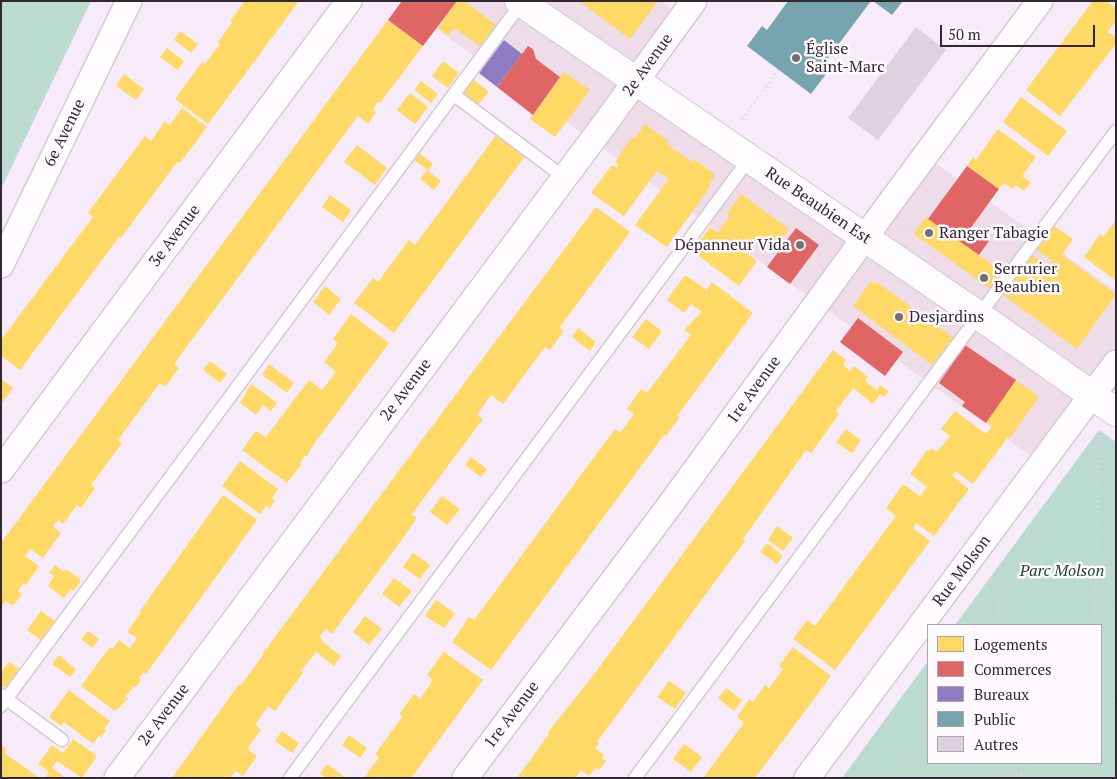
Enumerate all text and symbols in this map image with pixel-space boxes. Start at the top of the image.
scale bar [942,15,1097,47]
text: 50 m [948,24,981,44]
street label: 2e Avenue [619,30,677,100]
place label: Église Saint-Marc [806,39,885,77]
marker: Église Saint-Marc [790,52,802,64]
street label: 6e Avenue [40,96,90,170]
street label: Rue Beaubien Est [761,163,875,249]
street label: 3e Avenue [145,201,205,271]
place label: Ranger Tabagie [939,223,1049,243]
marker: Ranger Tabagie [923,227,935,239]
place label: Dépanneur Vida [674,235,790,255]
marker: Dépanneur Vida [794,239,806,251]
place label: Serrurier Beaubien [994,259,1060,297]
marker: Serrurier Beaubien [978,272,990,284]
place label: Desjardins [909,307,984,327]
marker: Desjardins [893,311,905,323]
street label: 1re Avenue [723,352,785,428]
street label: 2e Avenue [376,355,436,425]
street label: Rue Molson [929,532,995,610]
park label: Parc Molson [1020,561,1104,581]
legend [927,624,1102,764]
text: Logements [974,634,1047,654]
text: Commerces [974,659,1052,679]
street label: 1re Avenue [481,678,543,752]
street label: 2e Avenue [134,680,194,750]
text: Bureaux [974,684,1029,704]
text: Public [974,709,1016,729]
text: Autres [974,734,1018,754]

